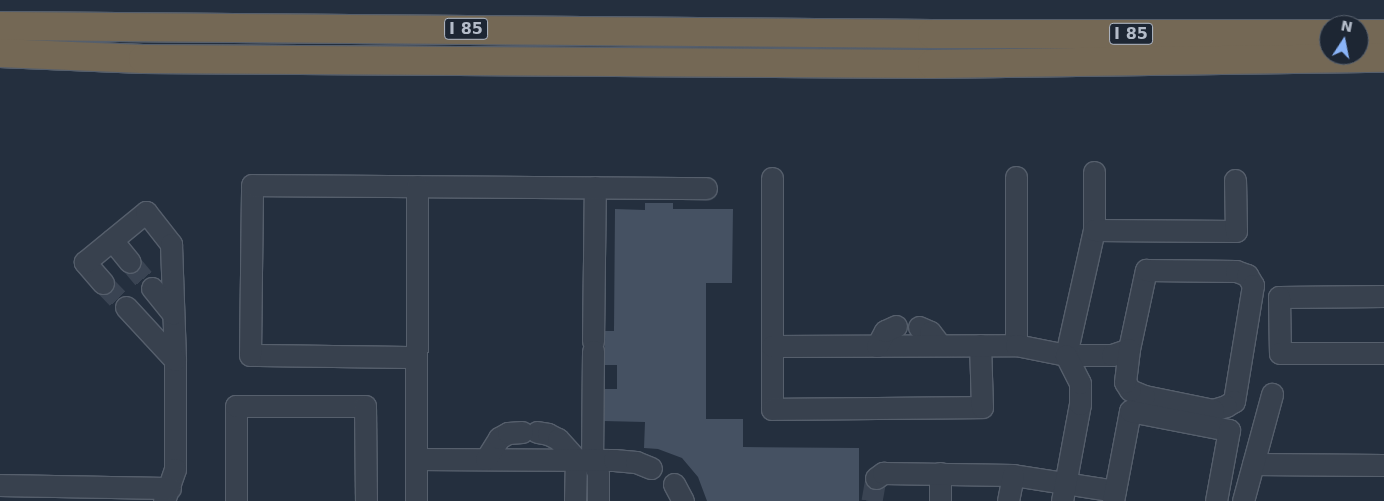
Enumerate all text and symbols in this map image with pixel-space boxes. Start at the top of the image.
road number: I 85 [444,15,488,42]
north arrow [1319,15,1369,65]
text: N [1339,17,1354,35]
road number: I 85 [1108,20,1154,48]

